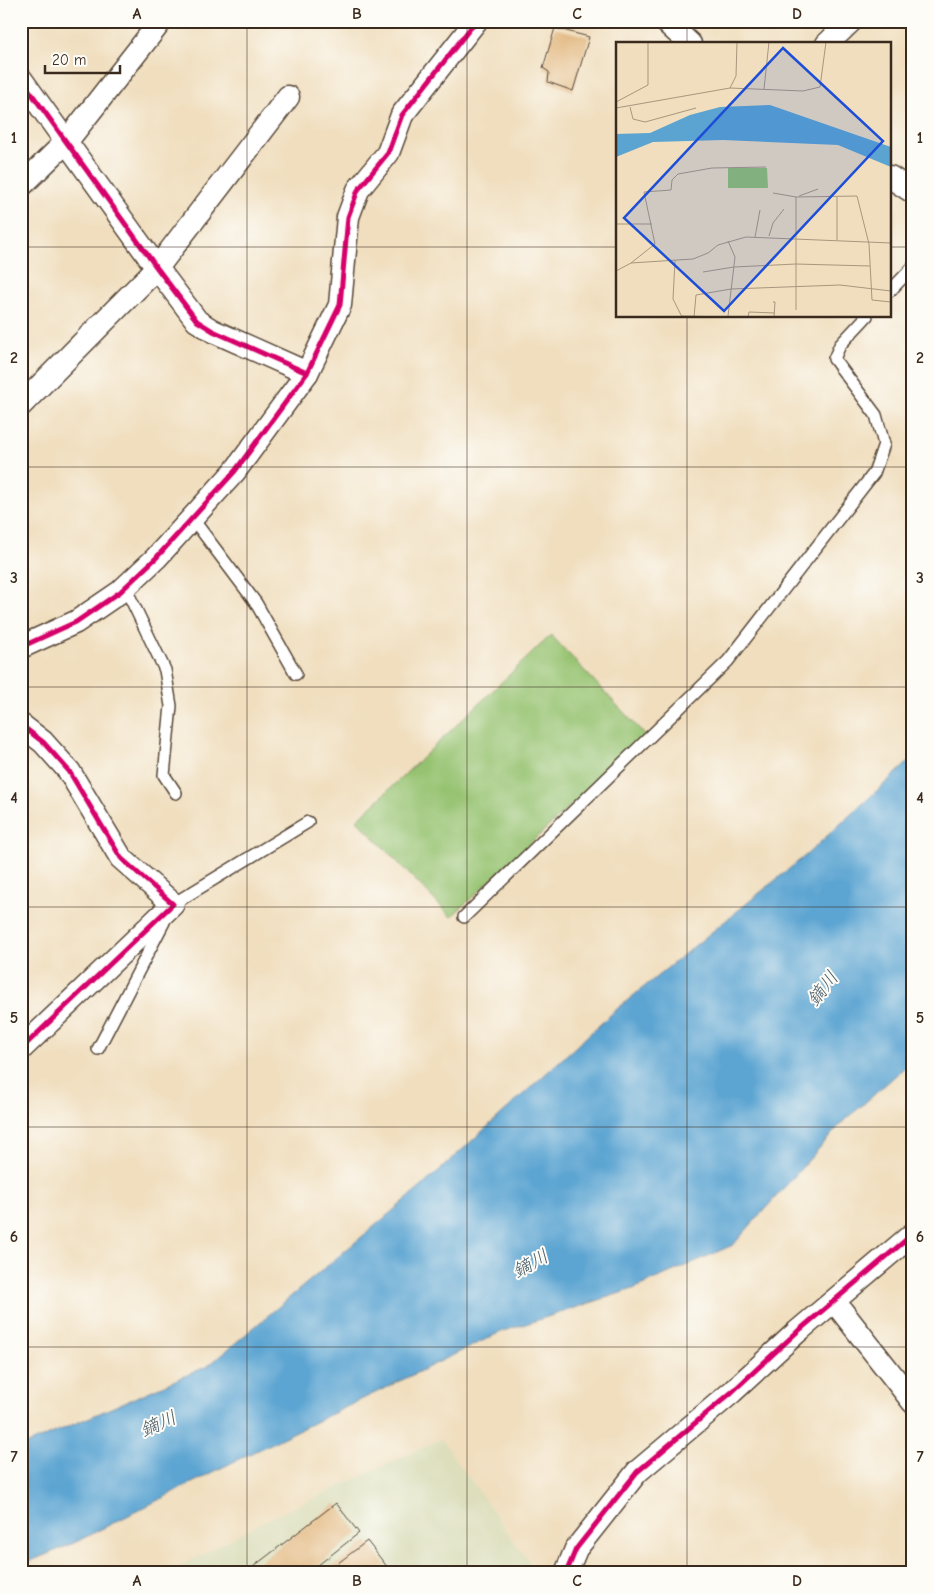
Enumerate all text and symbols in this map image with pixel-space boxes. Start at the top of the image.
text: A [133,5,142,23]
text: B [352,5,362,23]
text: C [572,5,582,23]
text: D [792,5,802,23]
scale bar [45,42,120,74]
inset map [616,42,892,318]
text: 20 m [52,51,86,69]
text: 1 [11,129,17,147]
text: 1 [917,129,923,147]
text: 2 [10,349,18,367]
text: 2 [916,349,924,367]
text: 3 [10,569,18,587]
text: 3 [916,569,924,587]
text: 4 [10,789,18,807]
text: 4 [916,789,924,807]
water label: 鏑川 [802,967,843,1010]
text: 5 [10,1009,18,1027]
text: 5 [916,1009,924,1027]
text: 6 [10,1228,18,1246]
text: 6 [916,1228,924,1246]
water label: 鏑川 [509,1245,552,1283]
water label: 鏑川 [137,1406,180,1442]
text: 7 [10,1448,18,1466]
text: 7 [916,1448,924,1466]
text: A [133,1572,142,1590]
text: B [352,1572,362,1590]
text: C [572,1572,582,1590]
text: D [792,1572,802,1590]

